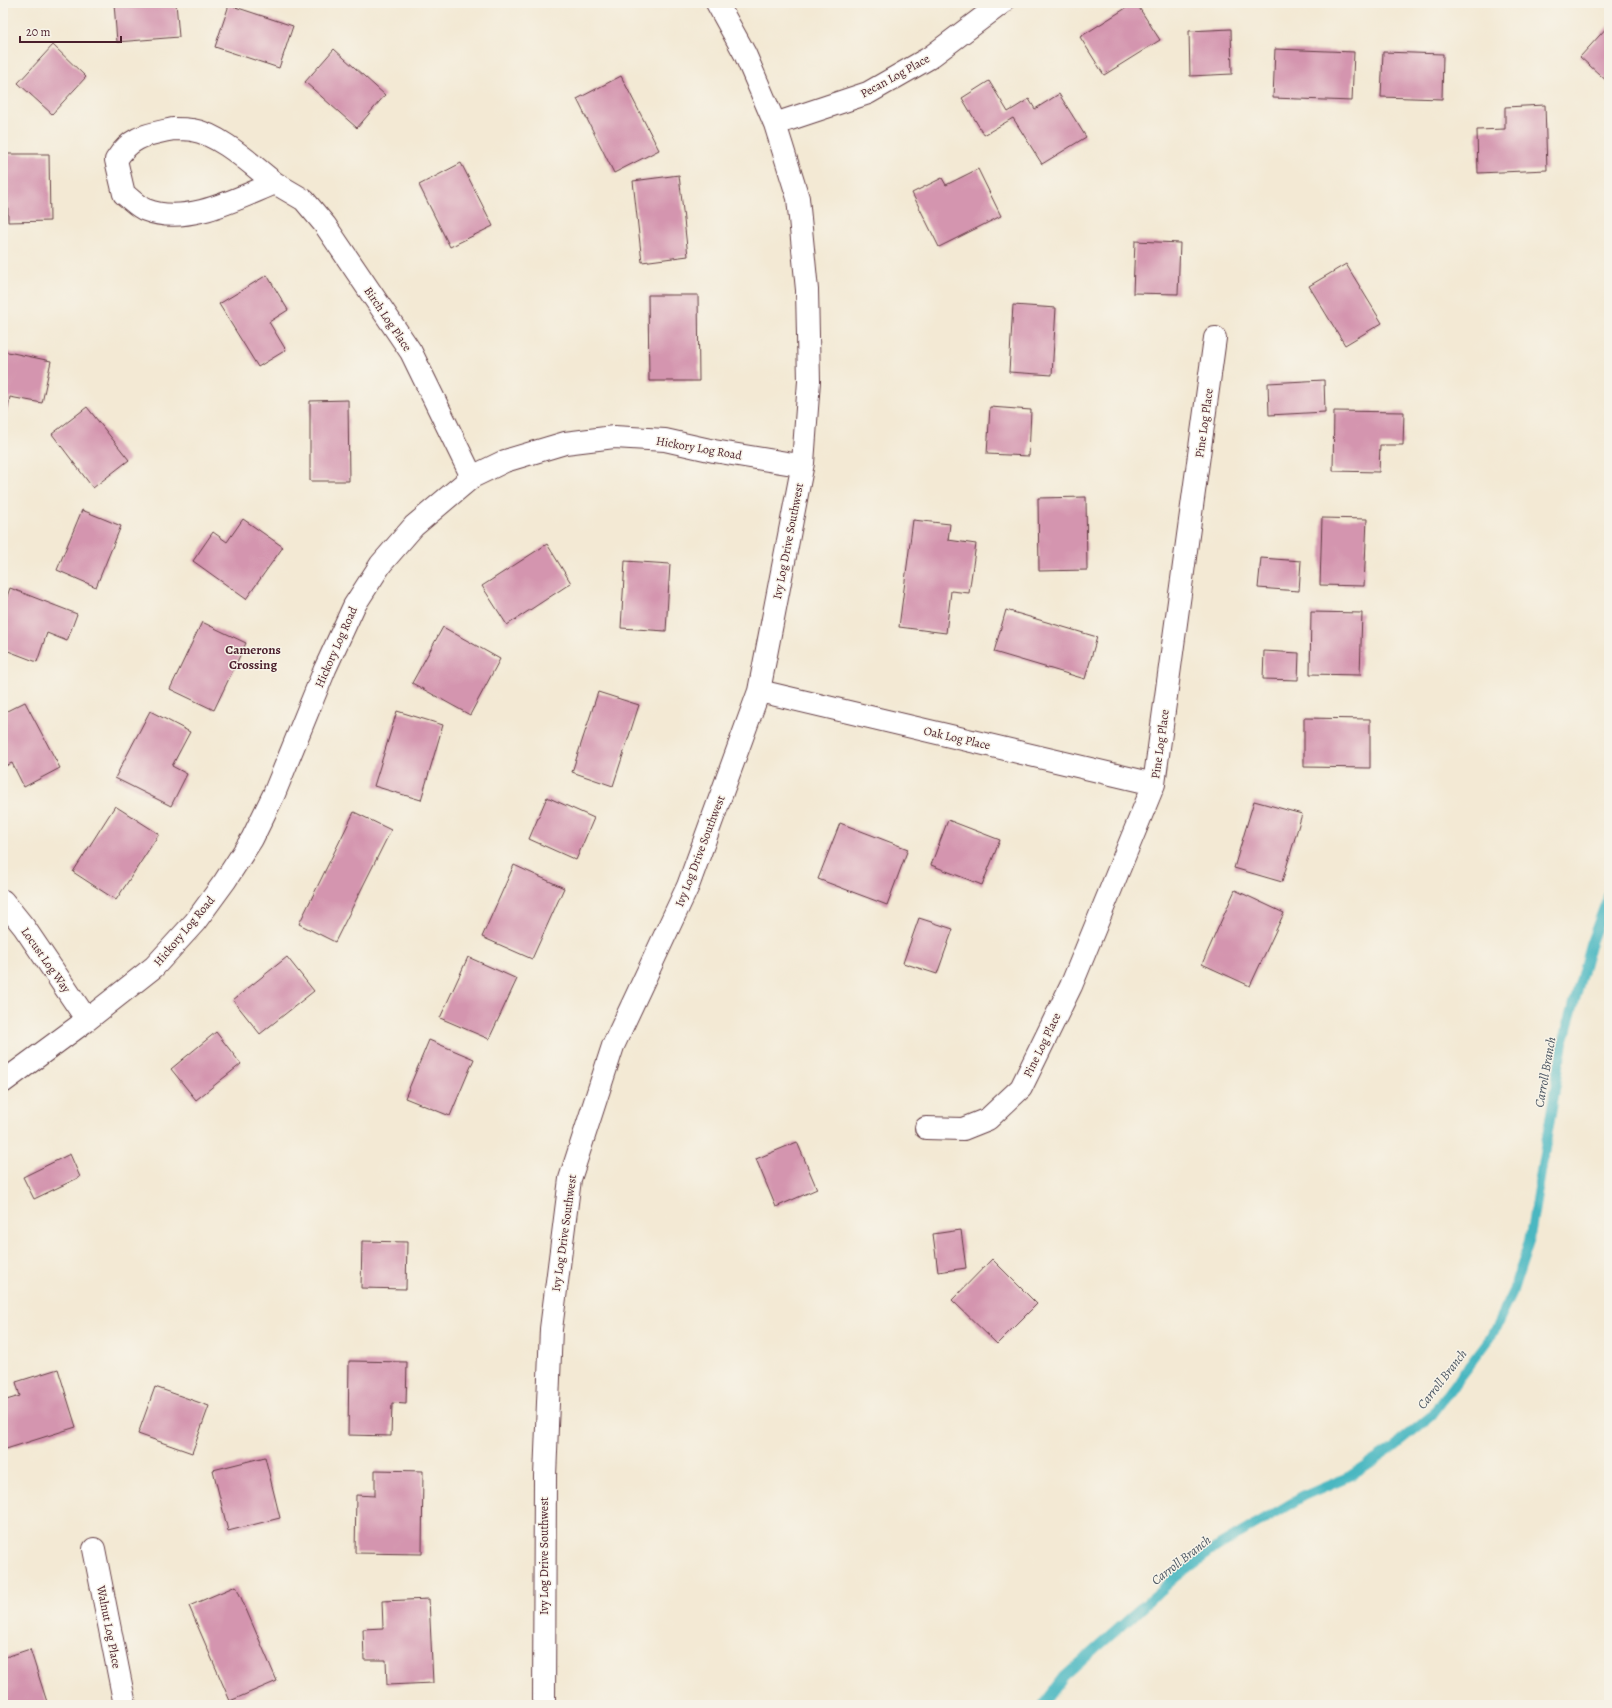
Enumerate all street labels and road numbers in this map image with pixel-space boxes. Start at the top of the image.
street label: Pecan Log Place [858,50,932,102]
street label: Birch Log Place [360,284,416,354]
street label: Pine Log Place [1191,387,1217,459]
street label: Hickory Log Road [655,433,744,464]
street label: Ivy Log Drive Southwest [769,482,807,600]
street label: Hickory Log Road [311,603,361,690]
street label: Pine Log Place [1147,708,1173,780]
street label: Oak Log Place [922,723,992,753]
street label: Ivy Log Drive Southwest [671,793,729,909]
street label: Hickory Log Road [150,892,218,969]
street label: Locust Log Way [18,924,75,996]
street label: Pine Log Place [1019,1010,1065,1080]
street label: Ivy Log Drive Southwest [548,1173,580,1293]
street label: Ivy Log Drive Southwest [536,1497,552,1615]
street label: Walnut Log Place [93,1583,125,1670]

